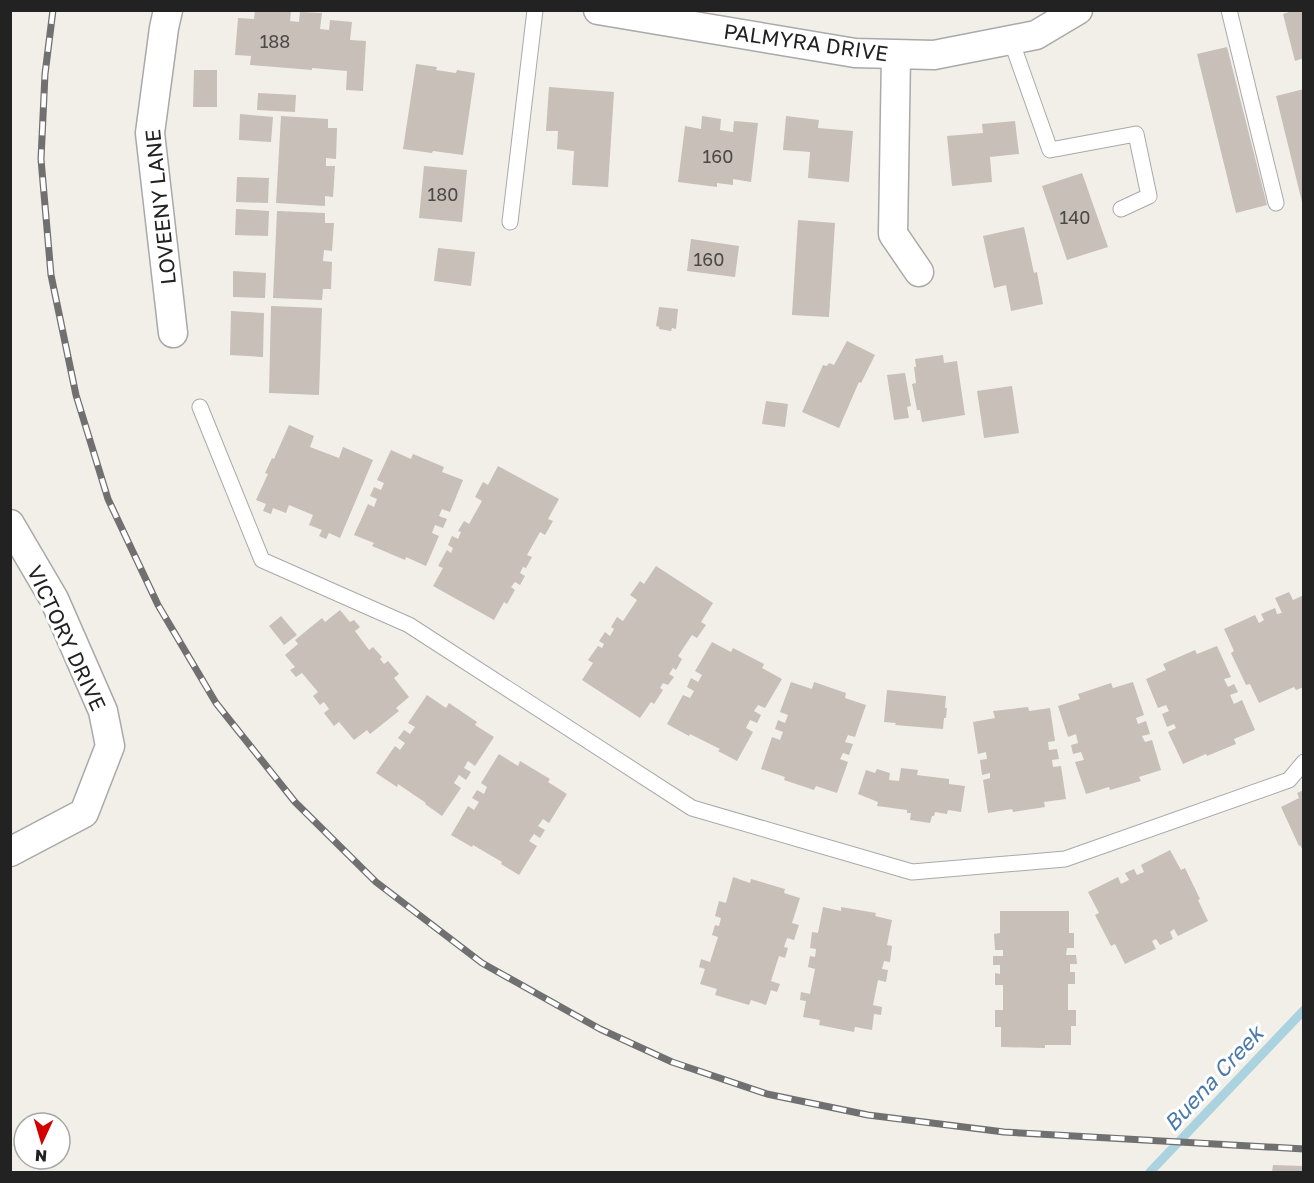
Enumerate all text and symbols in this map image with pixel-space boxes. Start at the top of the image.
street label: PALMYRA DRIVE [722,18,890,66]
house number: 188 [260,30,290,52]
street label: LOVEENY LANE [139,128,181,286]
house number: 160 [703,145,733,167]
house number: 180 [428,183,458,205]
house number: 140 [1060,206,1090,228]
house number: 160 [694,248,724,270]
street label: VICTORY DRIVE [22,561,112,715]
water label: Buena Creek [1158,1018,1270,1136]
north arrow [12,1111,72,1171]
text: N [34,1146,48,1166]

